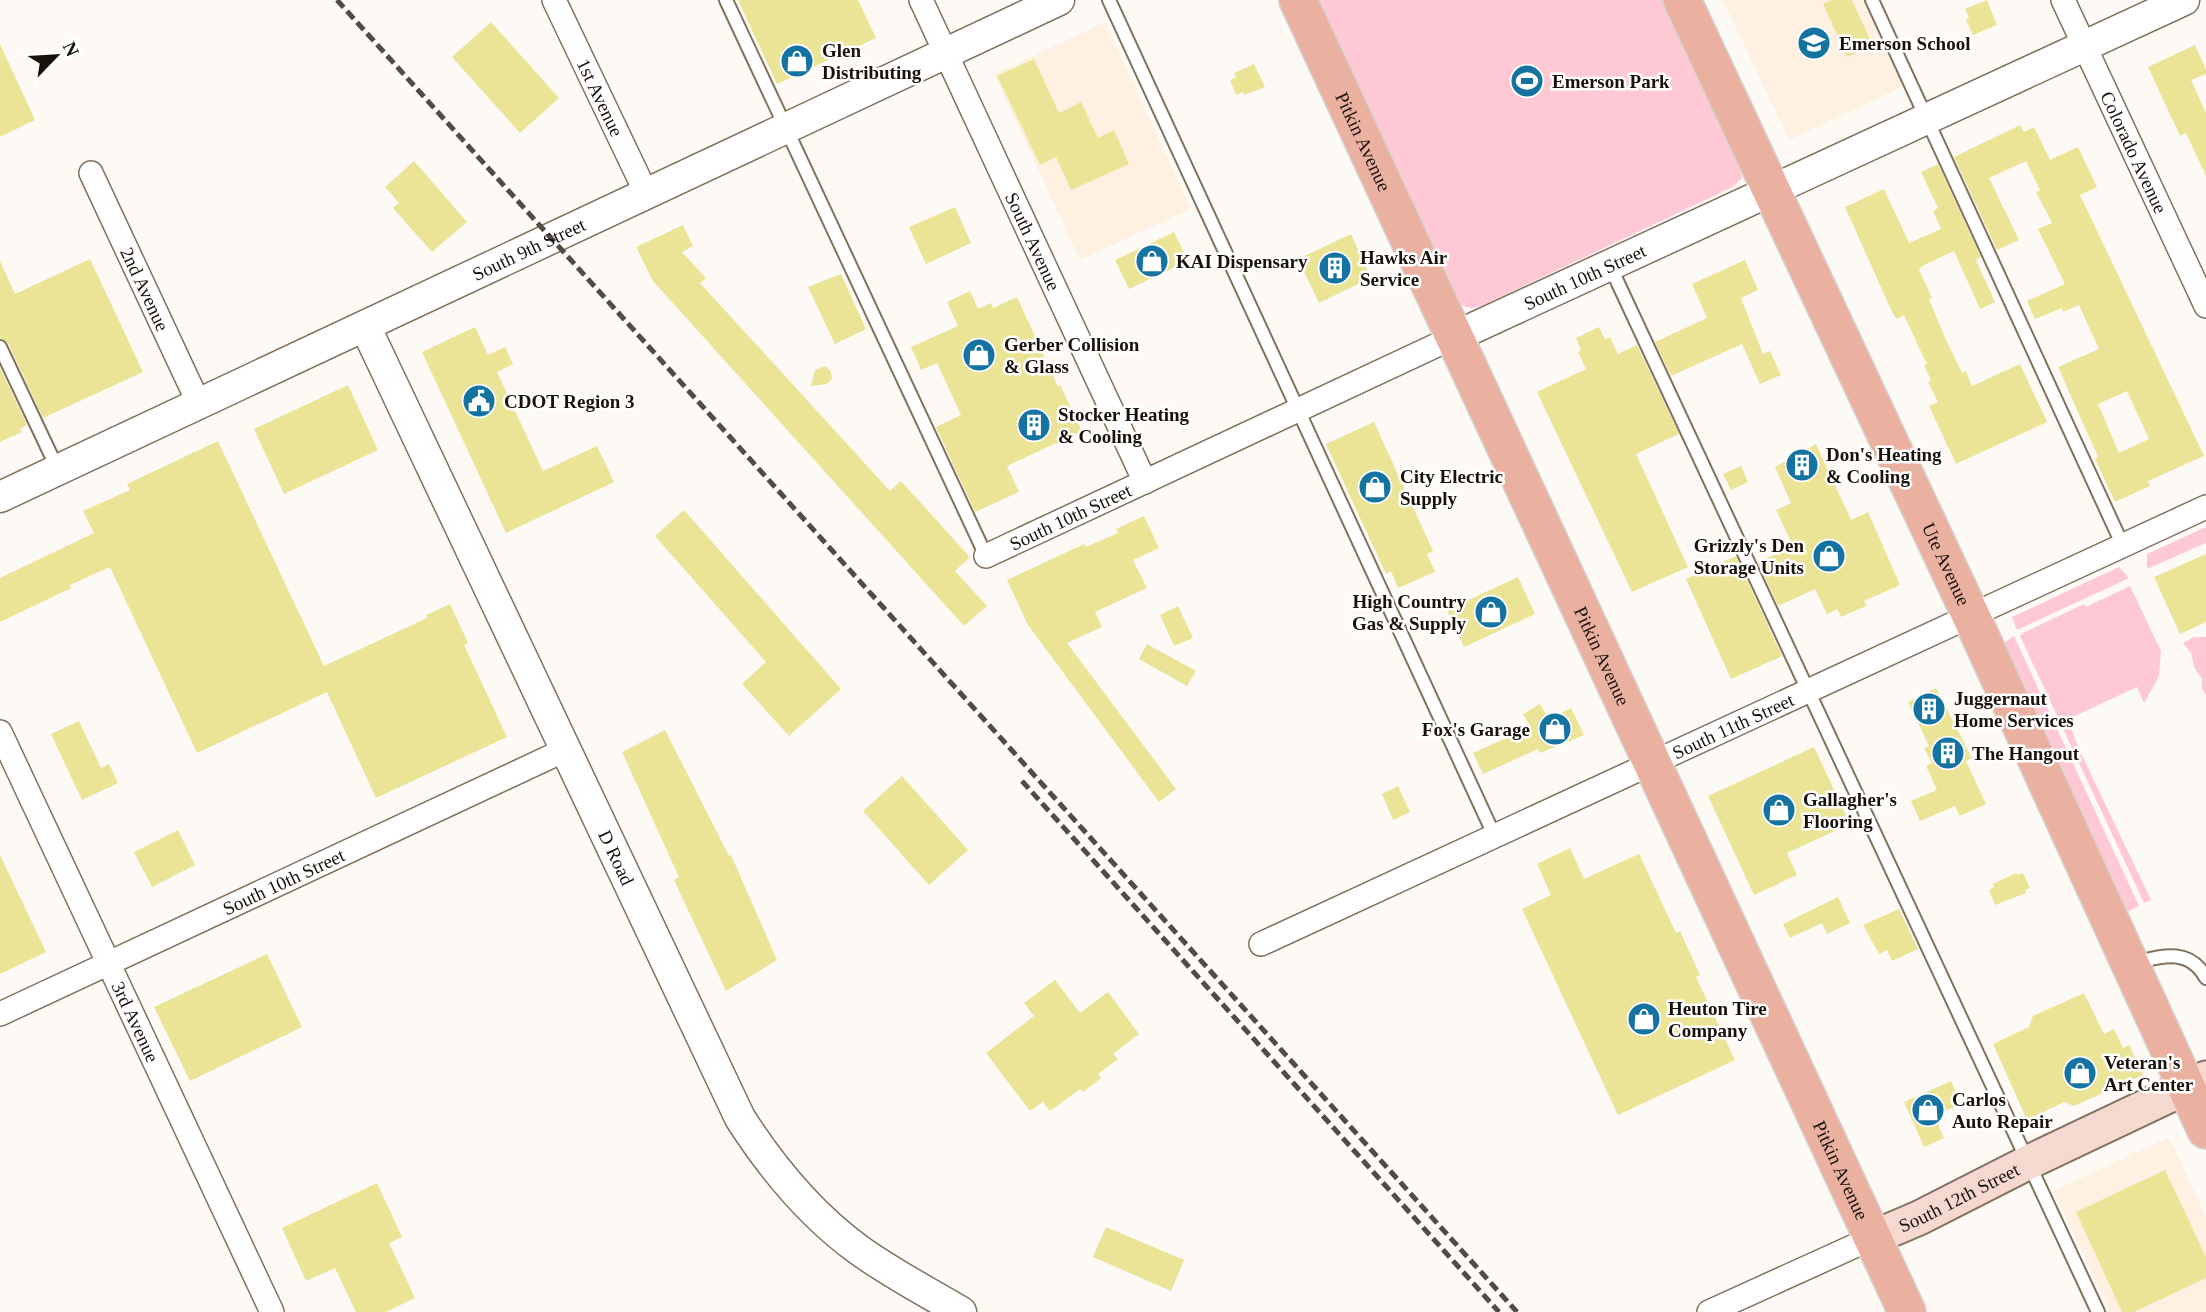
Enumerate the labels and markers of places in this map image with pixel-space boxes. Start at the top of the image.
school or university icon: Emerson School [1795,24,1833,62]
place label: Emerson School [1839,33,1970,54]
place label: Glen Distributing [822,40,922,83]
shop icon: Glen Distributing [778,42,816,80]
sports icon: Emerson Park [1508,62,1546,100]
place label: Emerson Park [1552,71,1670,92]
shop icon: KAI Dispensary [1133,242,1171,280]
place label: Hawks Air Service [1360,247,1448,290]
building icon: Hawks Air Service [1316,249,1354,287]
place label: KAI Dispensary [1176,251,1308,272]
place label: Gerber Collision & Glass [1004,334,1140,377]
shop icon: Gerber Collision & Glass [960,336,998,374]
public building icon: CDOT Region 3 [460,382,498,420]
place label: CDOT Region 3 [504,391,635,412]
place label: Stocker Heating & Cooling [1058,404,1190,447]
building icon: Stocker Heating & Cooling [1015,406,1053,444]
place label: Don's Heating & Cooling [1826,444,1942,487]
building icon: Don's Heating & Cooling [1783,446,1821,484]
place label: City Electric Supply [1400,466,1503,509]
shop icon: City Electric Supply [1356,468,1394,506]
place label: Grizzly's Den Storage Units [1694,535,1804,578]
shop icon: Grizzly's Den Storage Units [1810,537,1848,575]
place label: High Country Gas & Supply [1352,591,1466,634]
shop icon: High Country Gas & Supply [1472,593,1510,631]
place label: Juggernaut Home Services [1954,688,2074,731]
building icon: Juggernaut Home Services [1910,690,1948,728]
shop icon: Fox's Garage [1536,710,1574,748]
place label: Fox's Garage [1422,719,1530,740]
building icon: The Hangout [1929,734,1967,772]
place label: The Hangout [1972,743,2080,764]
place label: Gallagher's Flooring [1803,789,1897,832]
shop icon: Gallagher's Flooring [1760,791,1798,829]
place label: Heuton Tire Company [1668,998,1767,1041]
shop icon: Heuton Tire Company [1625,1000,1663,1038]
place label: Veteran's Art Center [2104,1052,2194,1095]
shop icon: Veteran's Art Center [2061,1054,2099,1092]
place label: Carlos Auto Repair [1952,1089,2053,1132]
shop icon: Carlos Auto Repair [1909,1091,1947,1129]

